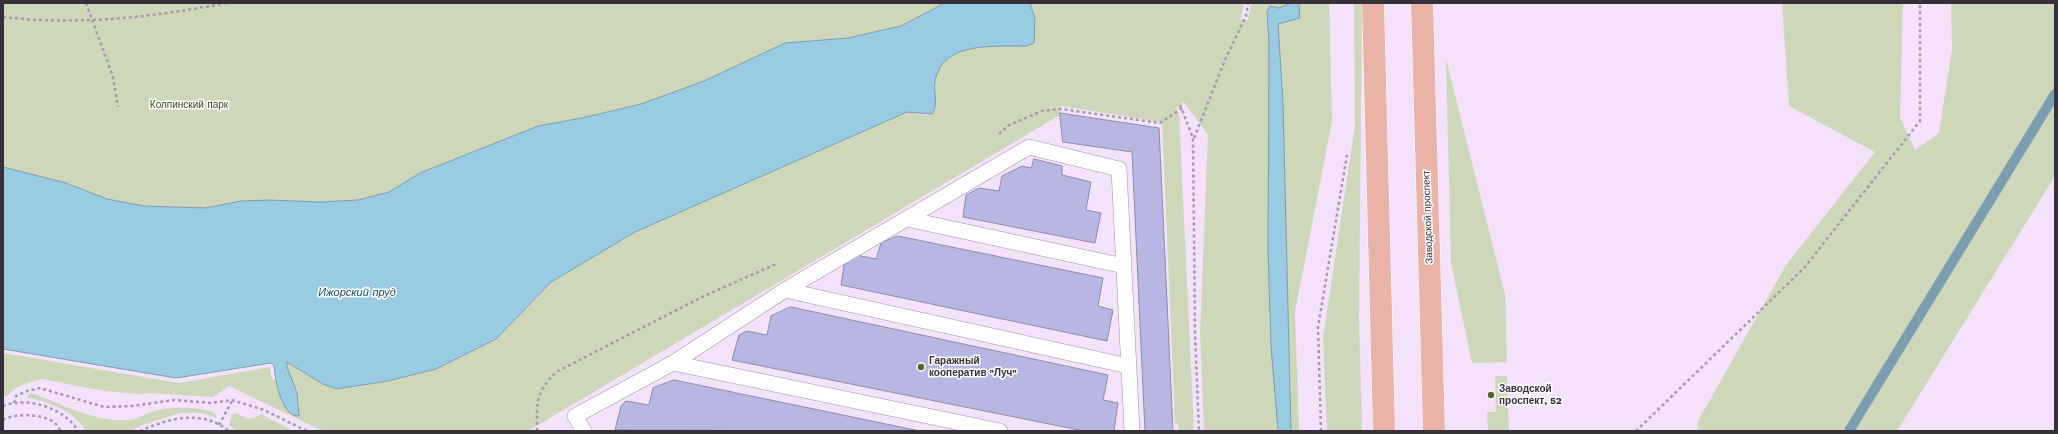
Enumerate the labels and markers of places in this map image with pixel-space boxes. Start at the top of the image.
place label: Гаражный кооператив "Луч" [929,355,1017,378]
marker: Гаражный кооператив "Луч" [916,362,926,372]
place label: Заводской проспект, 52 [1499,383,1562,406]
marker: Заводской проспект, 52 [1486,390,1496,400]

